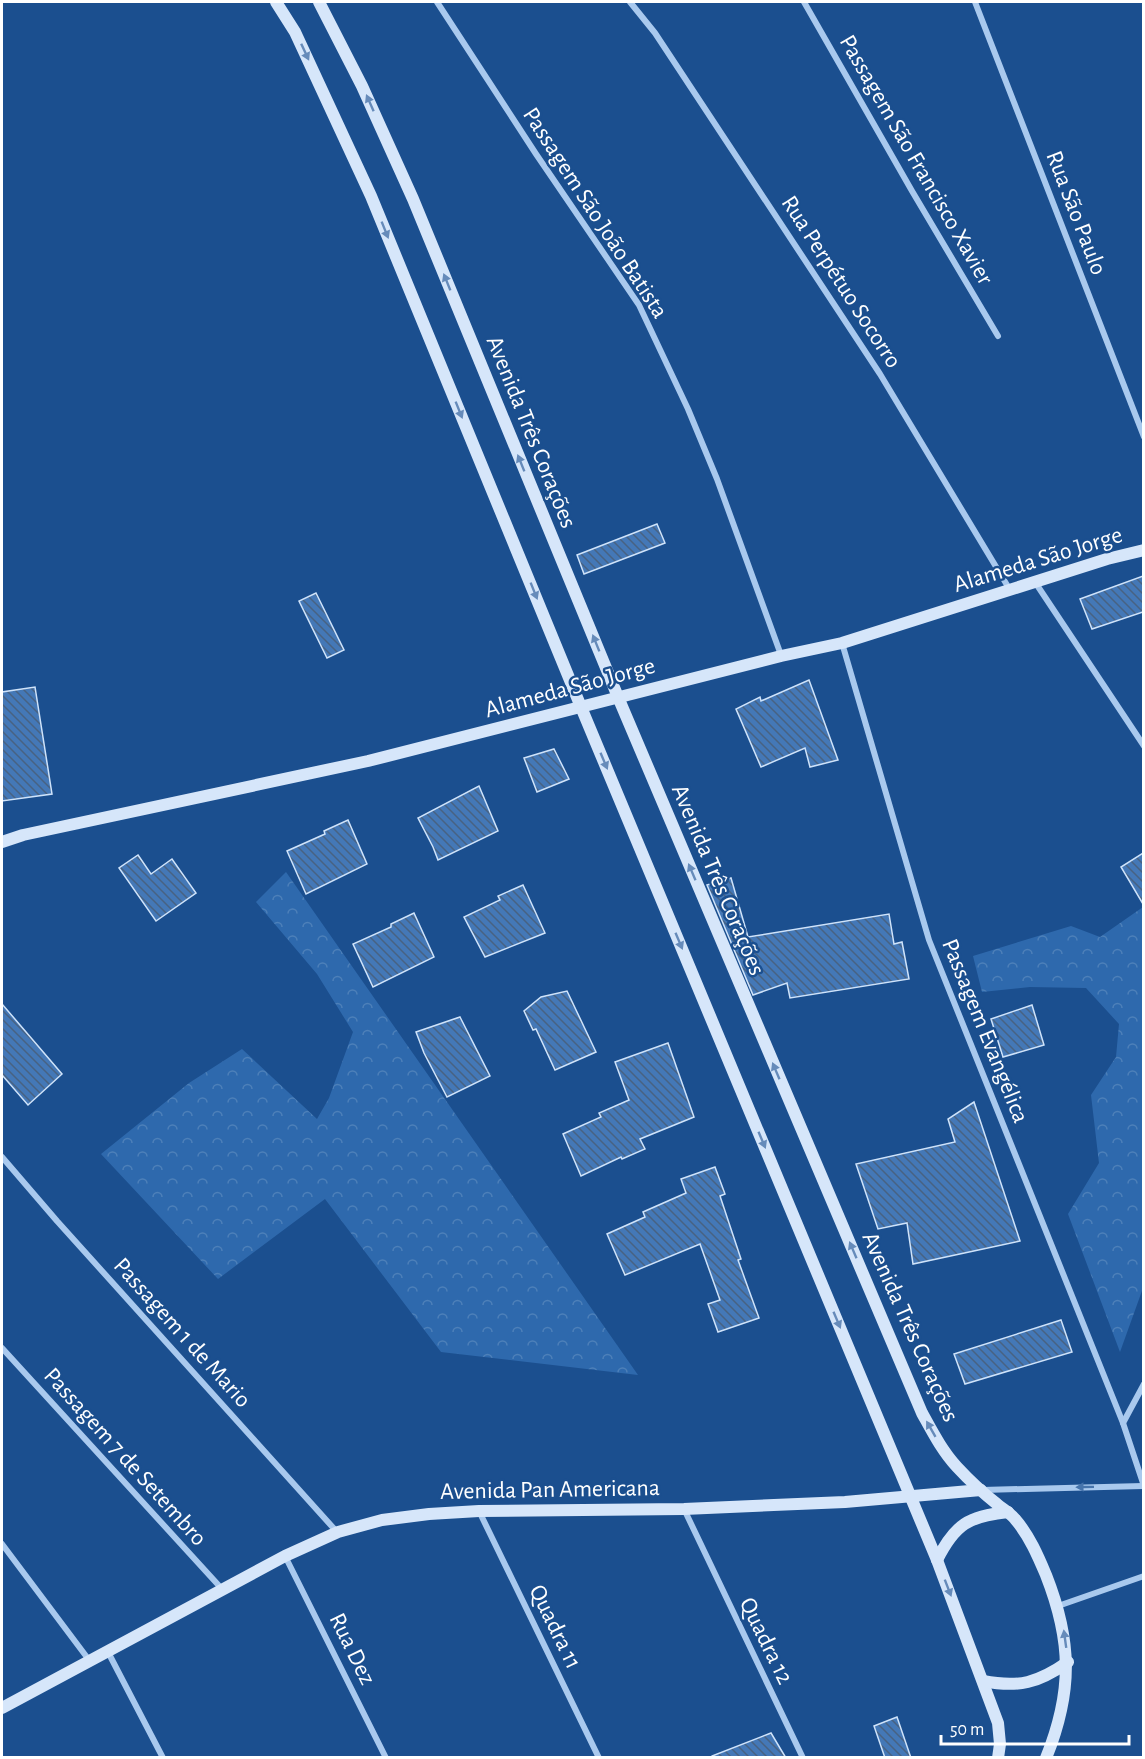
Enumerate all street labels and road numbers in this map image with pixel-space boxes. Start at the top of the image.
street label: Passagem São Francisco Xavier [835,31,998,289]
street label: Passagem São João Batista [518,103,672,323]
street label: Rua São Paulo [1041,148,1111,278]
street label: Rua Perpétuo Socorro [776,192,906,372]
street label: Avenida Três Corações [481,333,581,531]
street label: Alameda São Jorge [951,523,1125,597]
street label: Alameda São Jorge [482,654,658,722]
street label: Avenida Três Corações [667,781,769,979]
street label: Passagem Evangélica [937,936,1033,1126]
street label: Avenida Três Corações [857,1229,963,1425]
street label: Passagem 1 de Mario [109,1254,255,1412]
street label: Passagem 7 de Setembro [39,1363,211,1551]
street label: Avenida Pan Americana [440,1476,660,1504]
street label: Quadra 11 [524,1581,586,1673]
street label: Quadra 12 [735,1594,797,1688]
street label: Rua Dez [324,1609,380,1689]

